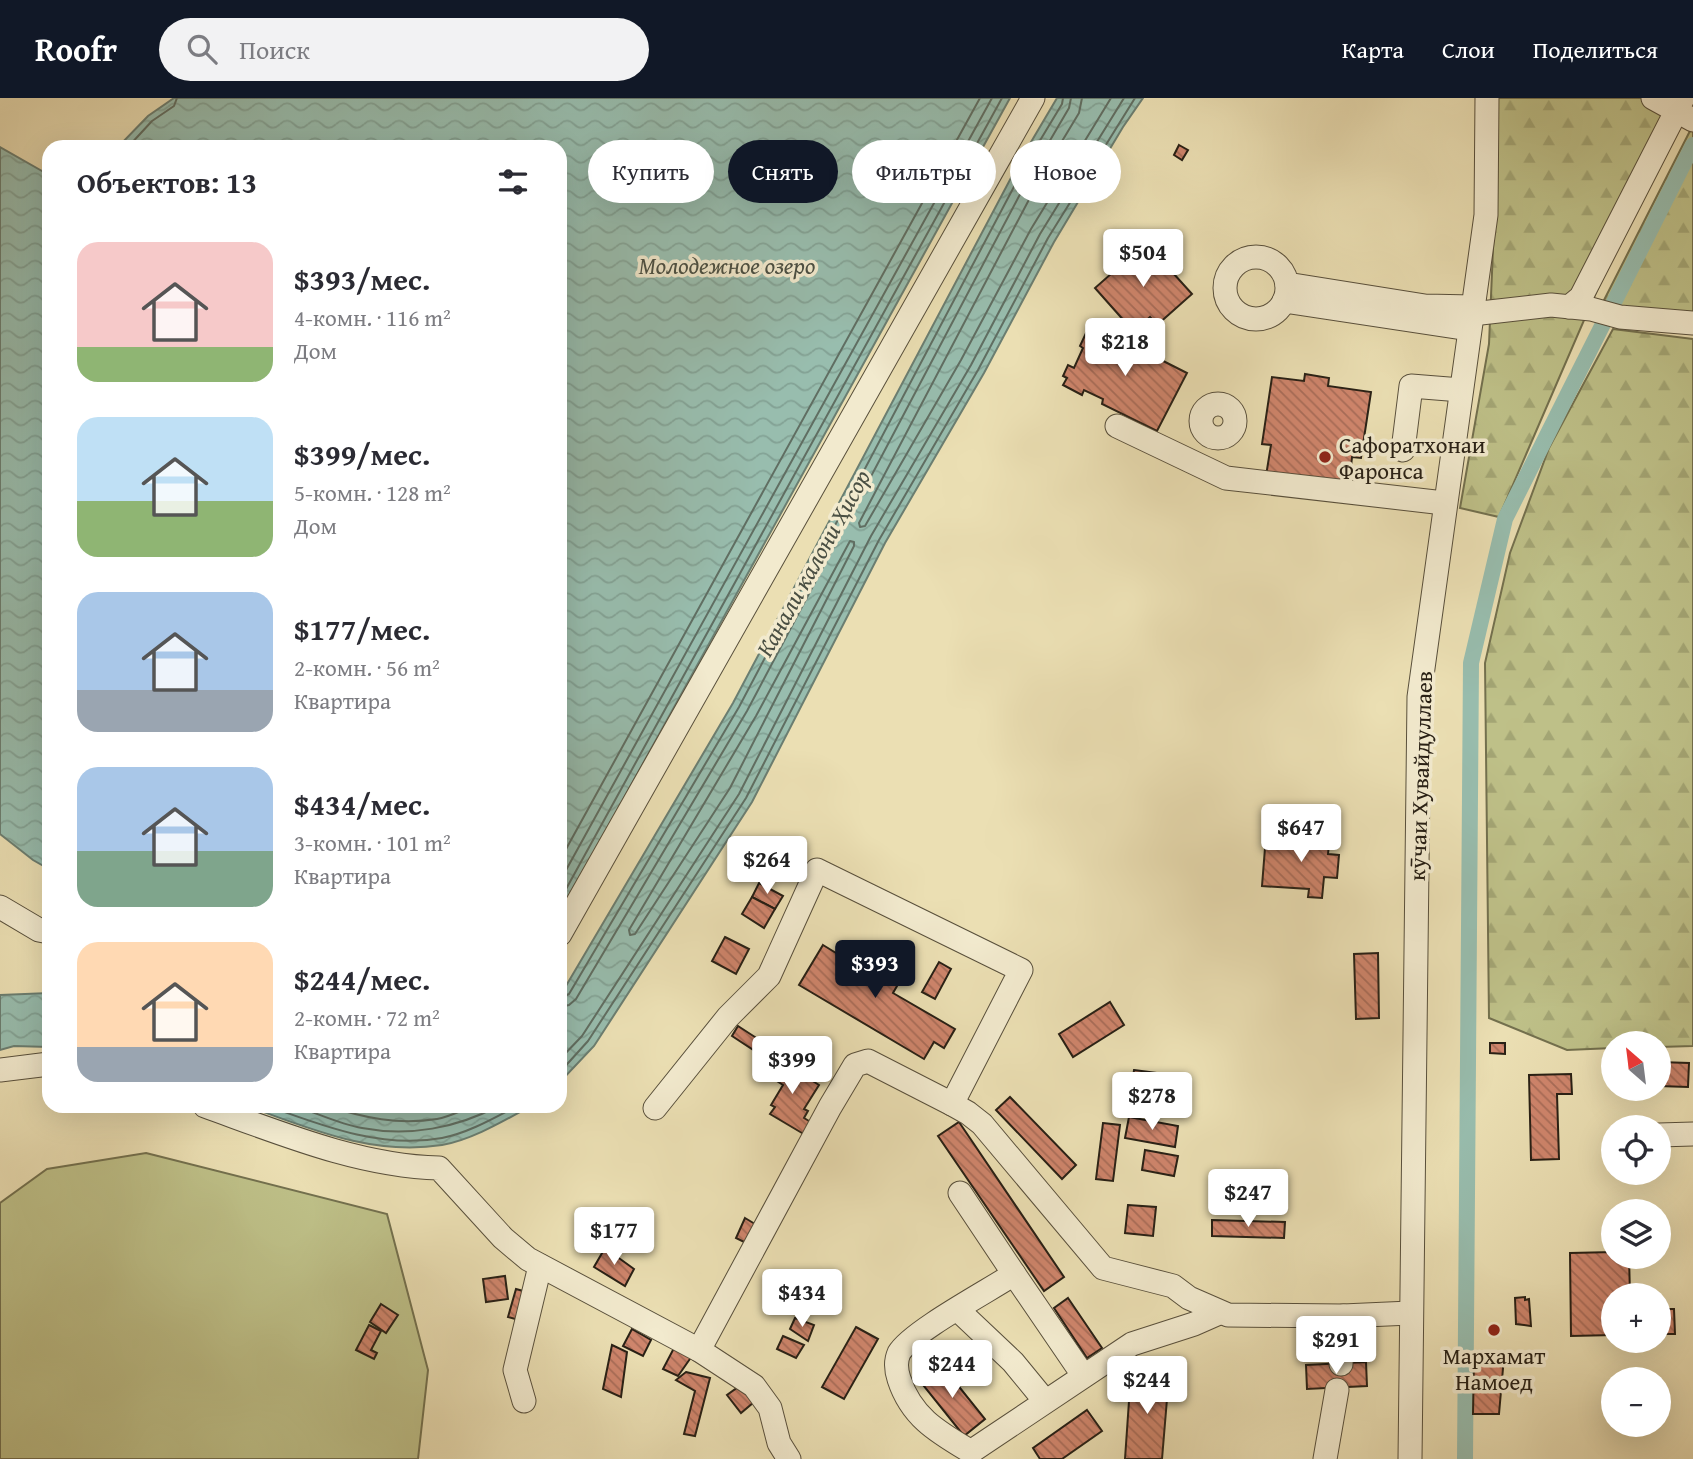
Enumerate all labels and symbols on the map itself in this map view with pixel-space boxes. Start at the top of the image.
pin: $504 [1102,230,1184,289]
water label: Молодежное озеро [639,248,815,283]
pin: $218 [1084,318,1166,378]
place label: Сафоратхонаи Фаронса [1339,428,1486,487]
marker: Сафоратхонаи Фаронса [1317,449,1333,465]
water label: Канали калони Ҳисор [747,463,879,663]
street label: кӯчаи Хувайдуллаев [1400,670,1440,882]
pin: $647 [1260,804,1342,864]
pin: $264 [726,836,808,896]
pin: $393 [834,940,916,1000]
north arrow [1601,1031,1671,1101]
pin: $399 [751,1037,833,1096]
pin: $278 [1111,1072,1193,1132]
pin: $247 [1207,1170,1289,1229]
pin: $177 [573,1208,655,1267]
pin: $434 [761,1270,843,1329]
pin: $291 [1295,1316,1377,1376]
marker: Мархамат Намоед [1486,1322,1502,1338]
place label: Мархамат Намоед [1443,1339,1545,1398]
pin: $244 [911,1340,993,1400]
pin: $244 [1106,1356,1188,1416]

